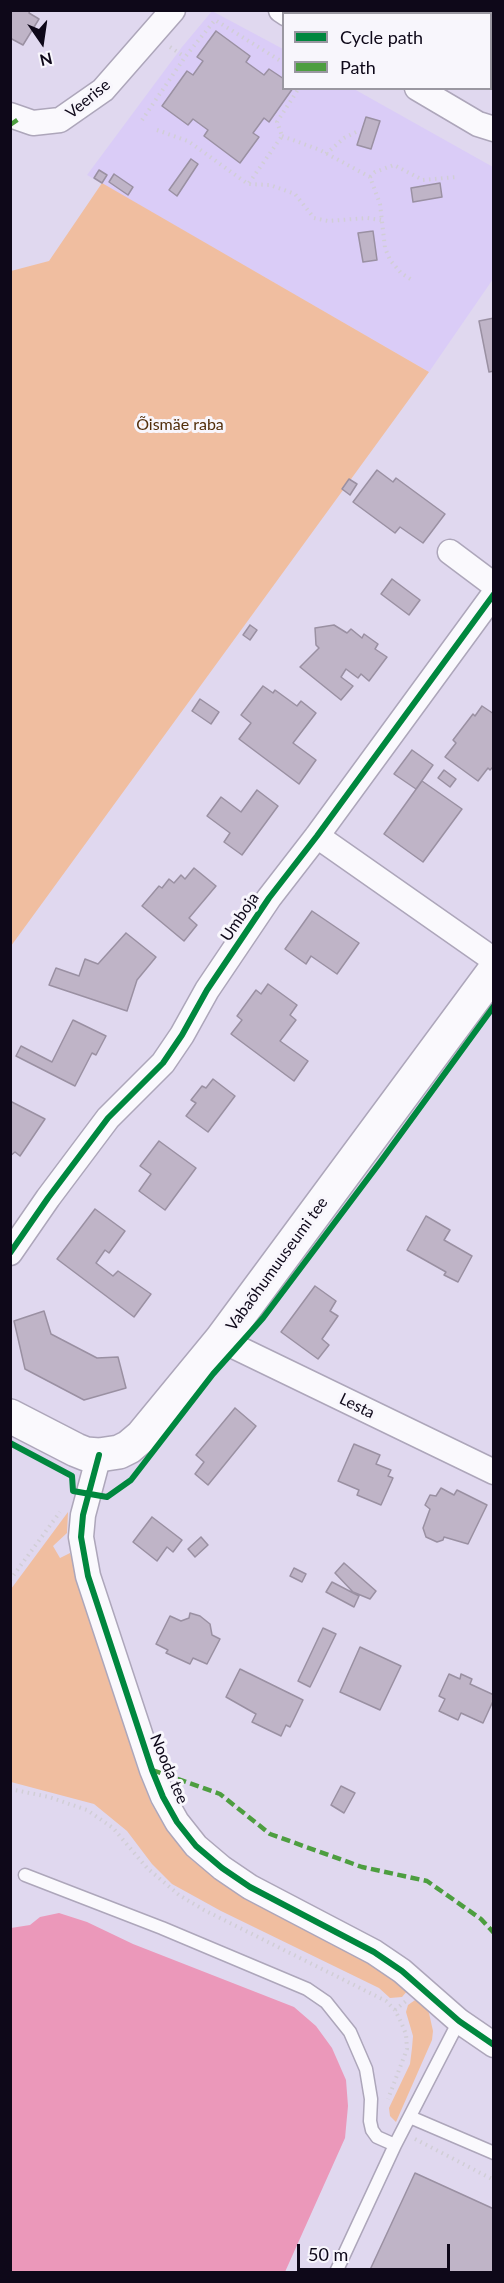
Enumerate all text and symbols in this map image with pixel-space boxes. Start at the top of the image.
north arrow [12,12,72,72]
legend [282,12,492,90]
text: Cycle path [340,26,423,48]
text: N [38,49,54,71]
text: Path [340,56,376,78]
street label: Veerise [62,75,114,123]
park label: Õismäe raba [136,415,224,435]
street label: Umboja [217,889,263,945]
street label: Vabaõhumuuseumi tee [222,1193,332,1335]
street label: Lesta [336,1389,378,1423]
street label: Nooda tee [146,1731,192,1807]
scale bar [300,2232,453,2270]
text: 50 m [308,2243,348,2265]

